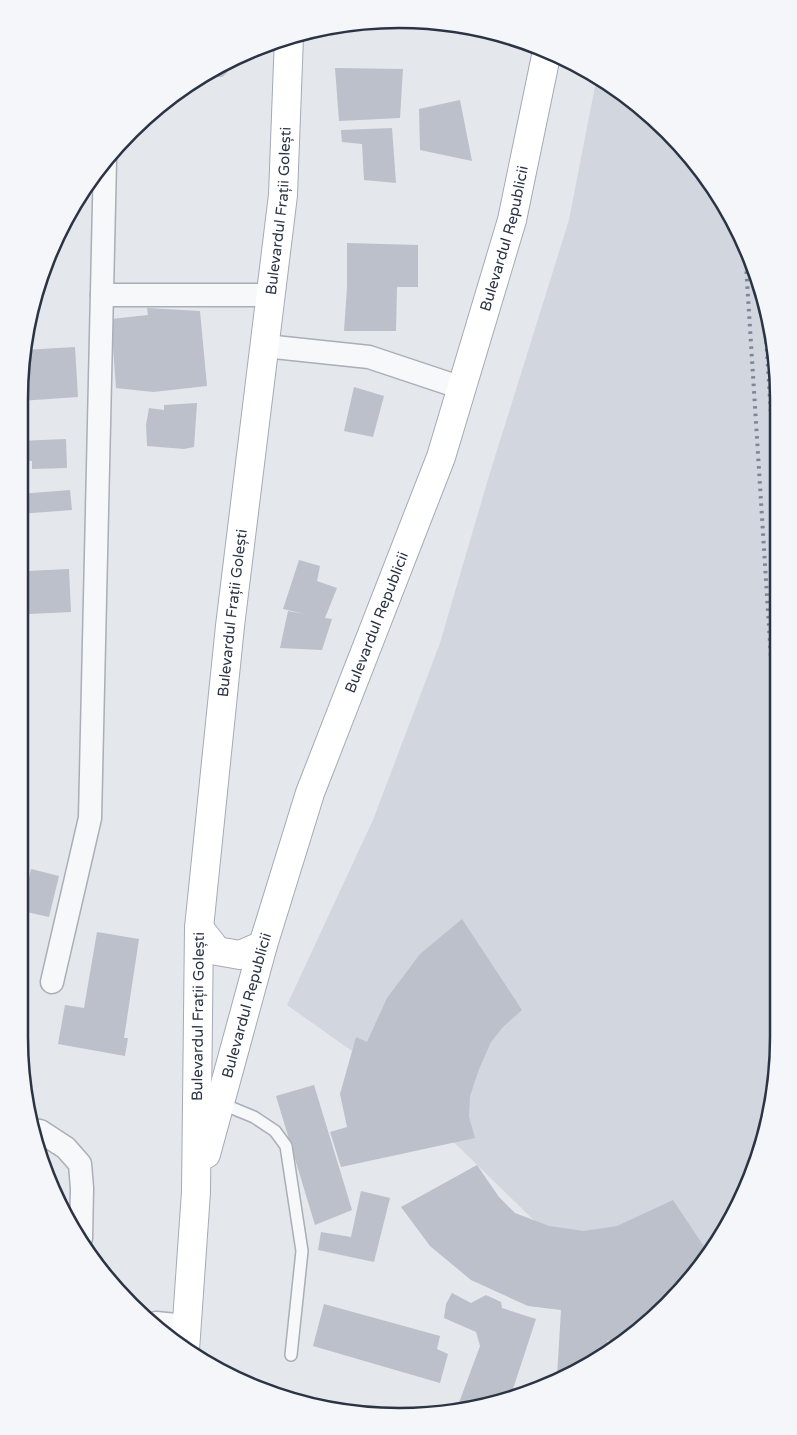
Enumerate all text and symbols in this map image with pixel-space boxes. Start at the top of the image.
street label: Bulevardul Frații Golești [262,126,295,296]
street label: Bulevardul Republicii [476,164,532,313]
street label: Bulevardul Frații Golești [214,528,251,698]
street label: Bulevardul Republicii [341,549,412,695]
street label: Bulevardul Republicii [218,931,275,1080]
street label: Bulevardul Frații Golești [188,932,208,1101]

